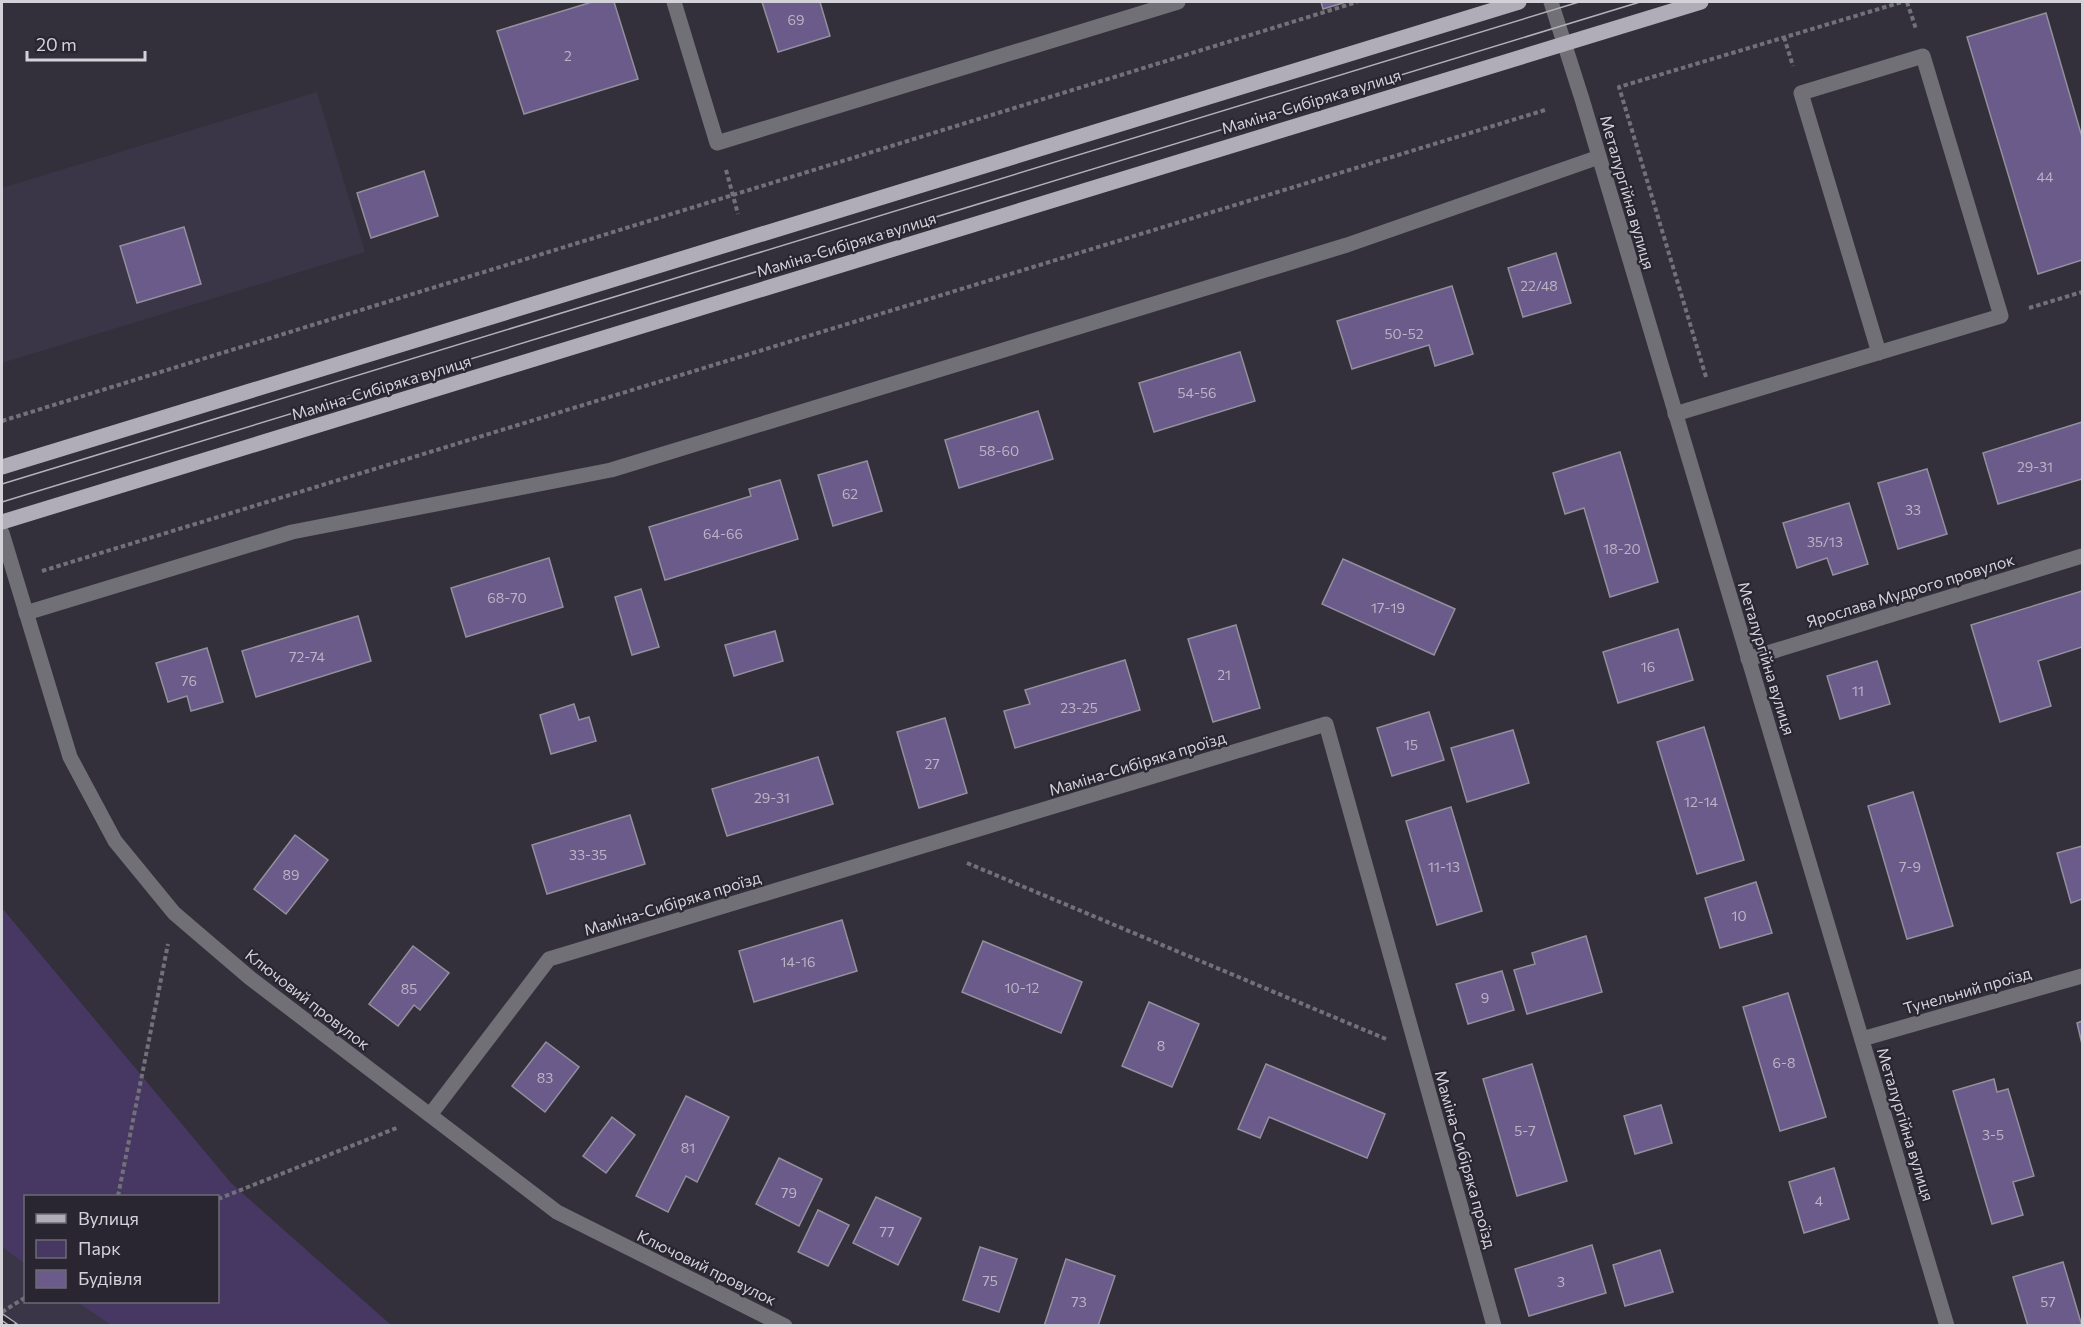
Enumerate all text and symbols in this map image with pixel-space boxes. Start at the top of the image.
house number: 69 [788,11,804,28]
scale bar [27,24,146,62]
text: 20 m [36,33,77,55]
house number: 2 [564,47,572,64]
street label: Маміна-Сибіряка вулиця [1219,65,1403,137]
street label: Металургійна вулиця [1597,113,1659,271]
house number: 44 [2037,168,2054,185]
street label: Маміна-Сибіряка вулиця [754,208,938,280]
house number: 22/48 [1520,277,1558,294]
house number: 50-52 [1385,325,1424,342]
street label: Маміна-Сибіряка вулиця [289,351,473,423]
house number: 54-56 [1178,384,1216,401]
house number: 58-60 [979,442,1019,459]
house number: 29-31 [2017,458,2053,475]
house number: 62 [842,485,858,502]
house number: 33 [1905,501,1921,518]
house number: 64-66 [703,525,743,542]
house number: 35/13 [1807,533,1843,550]
house number: 18-20 [1603,540,1641,557]
street label: Ярослава Мудрого провулок [1804,549,2017,631]
street label: Металургійна вулиця [1735,579,1799,737]
house number: 68-70 [487,589,527,606]
house number: 17-19 [1371,599,1405,616]
house number: 72-74 [289,648,326,665]
house number: 16 [1641,658,1655,675]
house number: 21 [1217,666,1231,683]
house number: 76 [181,672,197,689]
house number: 11 [1852,682,1864,699]
house number: 23-25 [1060,699,1098,716]
street label: Маміна-Сибіряка проїзд [1046,727,1228,799]
house number: 15 [1404,736,1418,753]
house number: 27 [924,755,940,772]
house number: 29-31 [754,789,790,806]
house number: 12-14 [1684,793,1719,810]
house number: 33-35 [569,846,607,863]
house number: 11-13 [1428,858,1460,875]
house number: 7-9 [1899,858,1921,875]
house number: 89 [283,866,300,883]
street label: Маміна-Сибіряка проїзд [581,867,763,939]
house number: 10 [1731,907,1747,924]
street label: Ключовий провулок [242,945,374,1054]
house number: 14-16 [781,953,815,970]
street label: Тунельний проїзд [1901,962,2034,1017]
house number: 10-12 [1005,979,1040,996]
house number: 85 [401,980,417,997]
house number: 9 [1481,989,1489,1006]
house number: 8 [1157,1037,1165,1054]
street label: Металургійна вулиця [1874,1045,1938,1203]
house number: 6-8 [1773,1054,1795,1071]
street label: Маміна-Сибіряка проїзд [1432,1068,1501,1251]
house number: 83 [537,1069,553,1086]
house number: 5-7 [1514,1122,1536,1139]
house number: 3-5 [1982,1126,2004,1143]
house number: 81 [681,1139,695,1156]
house number: 79 [781,1184,797,1201]
house number: 4 [1815,1192,1824,1209]
legend [24,1195,219,1303]
text: Вулиця [78,1207,139,1229]
house number: 77 [880,1223,894,1240]
street label: Ключовий провулок [634,1225,780,1309]
text: Парк [78,1237,121,1259]
text: Будівля [78,1267,142,1289]
house number: 75 [982,1272,998,1289]
house number: 3 [1557,1273,1565,1290]
house number: 73 [1071,1293,1087,1310]
house number: 57 [2040,1293,2056,1310]

